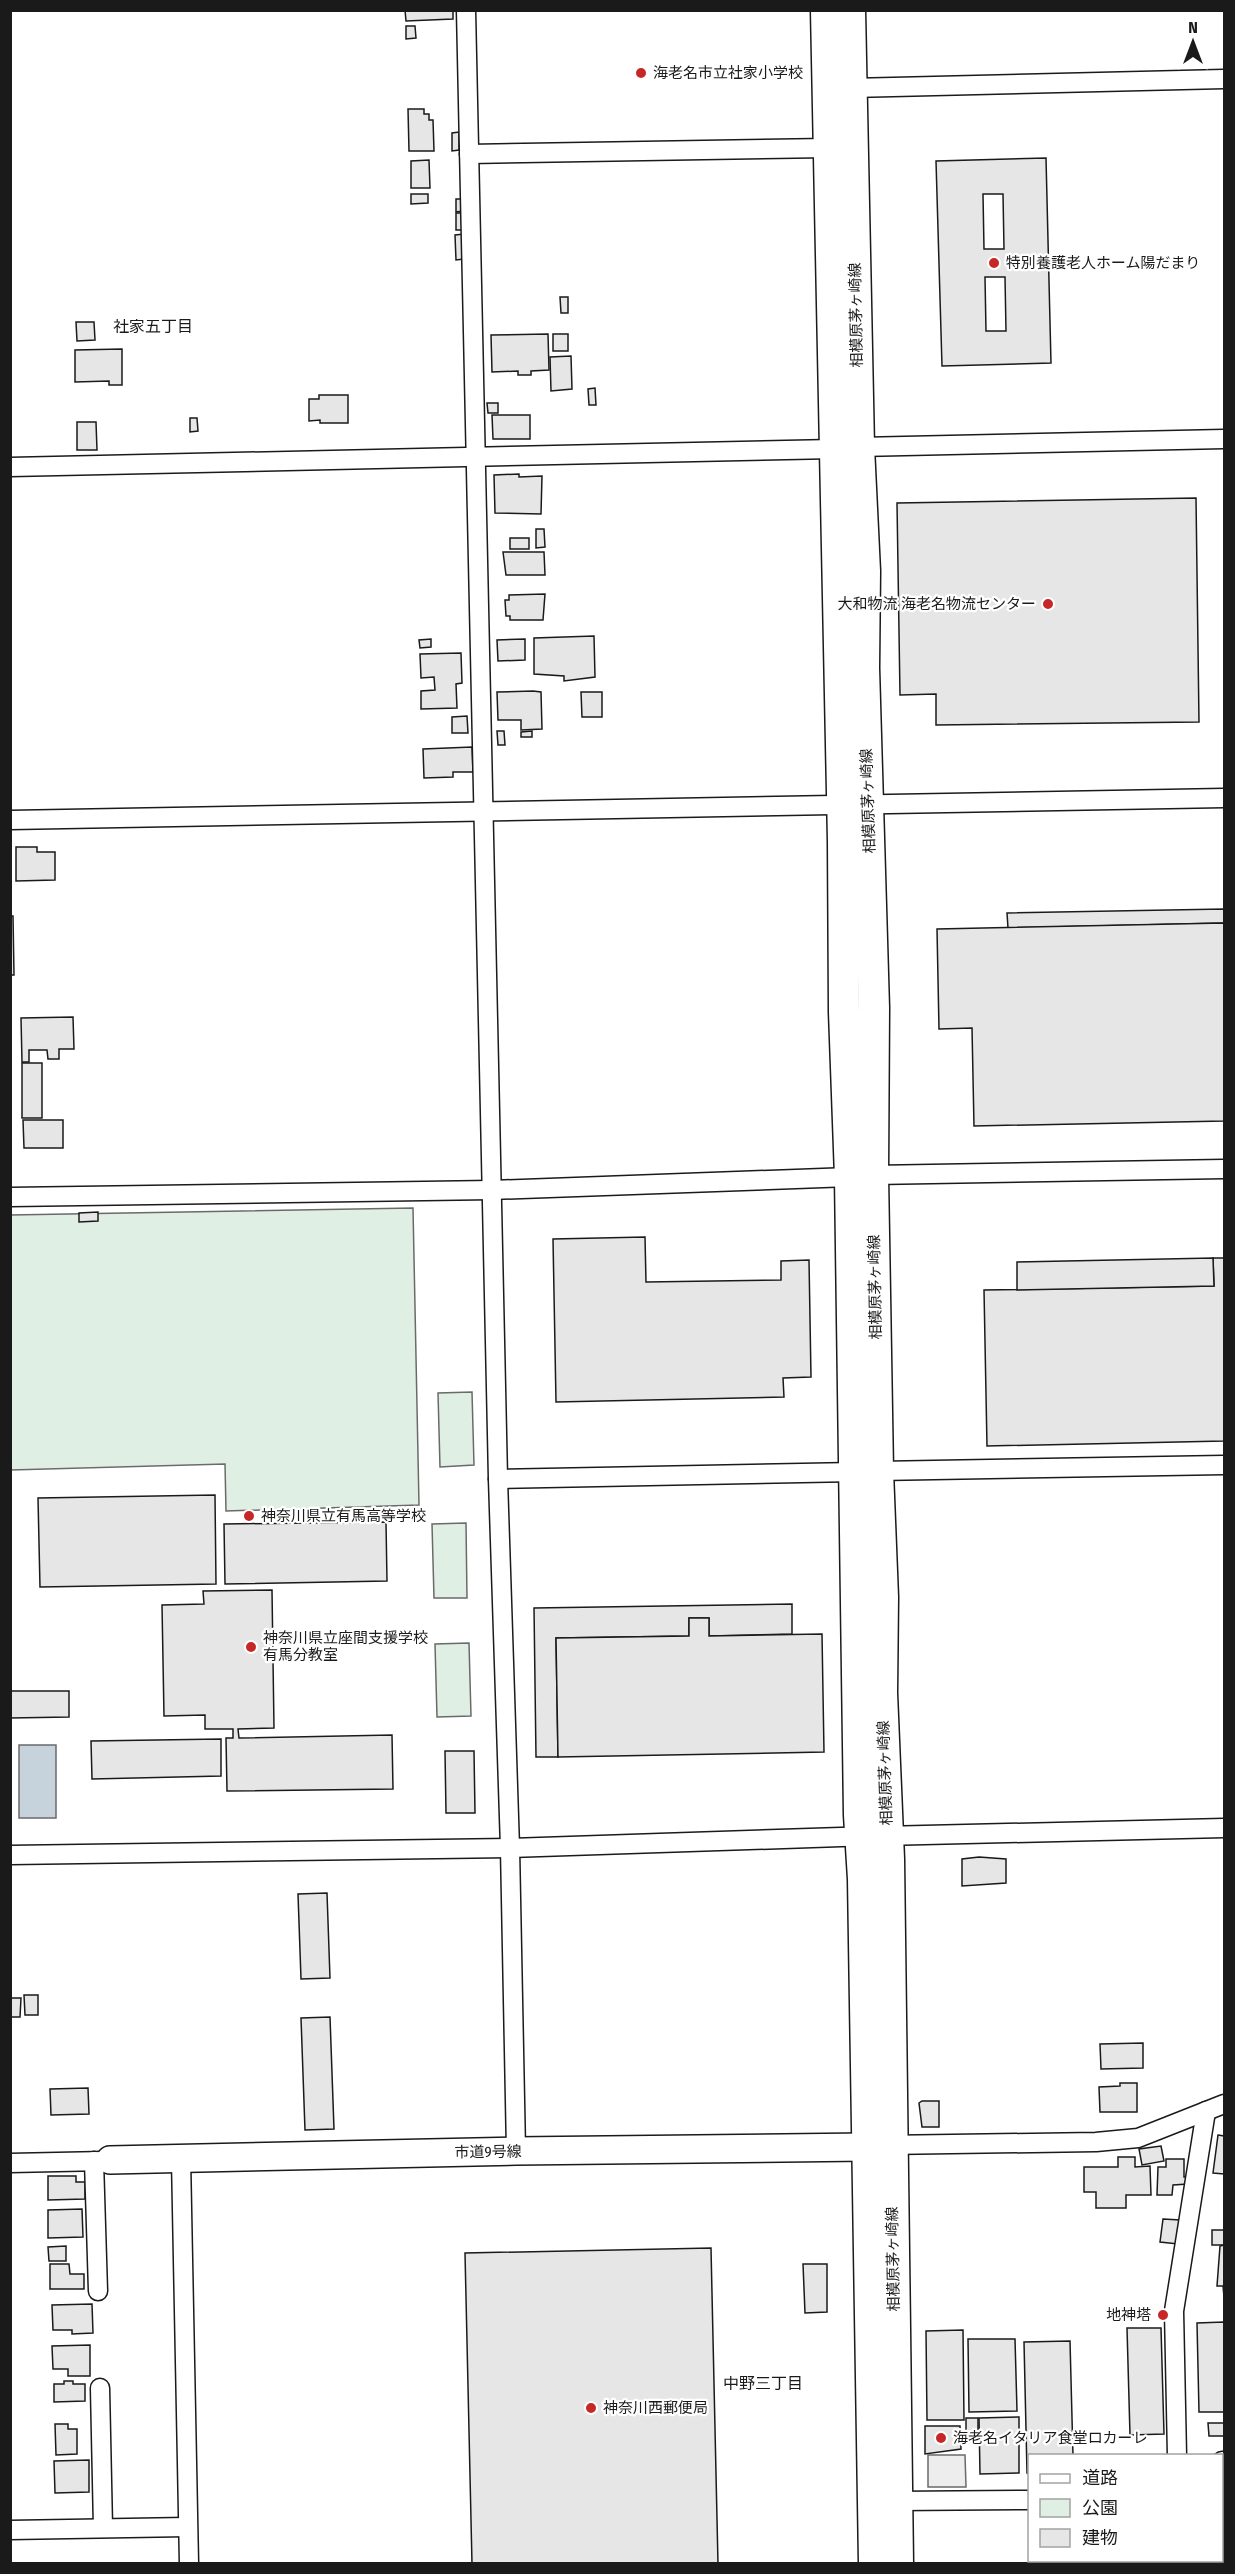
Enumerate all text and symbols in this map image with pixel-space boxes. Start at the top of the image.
north arrow [1163,12,1223,72]
text: N [1188,18,1198,37]
place label: 海老名市立社家小学校 [653,64,803,82]
marker: 海老名市立社家小学校 [634,66,648,80]
place label: 特別養護老人ホーム陽だまり [1006,254,1200,272]
marker: 特別養護老人ホーム陽だまり [987,256,1001,270]
street label: 相模原茅ヶ崎線 [846,262,866,368]
district label: 社家五丁目 [113,317,193,336]
place label: 大和物流 海老名物流センター [837,595,1036,613]
marker: 大和物流 海老名物流センター [1041,597,1055,611]
street label: 相模原茅ヶ崎線 [857,748,879,854]
street label: 相模原茅ヶ崎線 [865,1234,885,1340]
place label: 神奈川県立有馬高等学校 [261,1507,426,1525]
marker: 神奈川県立有馬高等学校 [242,1509,256,1523]
place label: 神奈川県立座間支援学校 有馬分教室 [263,1629,428,1664]
marker: 神奈川県立座間支援学校 有馬分教室 [244,1640,258,1654]
street label: 相模原茅ヶ崎線 [874,1720,896,1826]
street label: 市道9号線 [454,2142,522,2162]
street label: 相模原茅ヶ崎線 [883,2206,903,2312]
place label: 地神塔 [1106,2306,1151,2324]
marker: 地神塔 [1156,2308,1170,2322]
district label: 中野三丁目 [723,2374,803,2393]
place label: 神奈川西郵便局 [603,2399,708,2417]
marker: 神奈川西郵便局 [584,2401,598,2415]
place label: 海老名イタリア食堂ロカーレ [953,2429,1147,2447]
marker: 海老名イタリア食堂ロカーレ [934,2431,948,2445]
legend [1028,2454,1223,2562]
text: 道路 [1082,2467,1118,2489]
text: 公園 [1082,2497,1118,2519]
text: 建物 [1082,2527,1118,2549]

